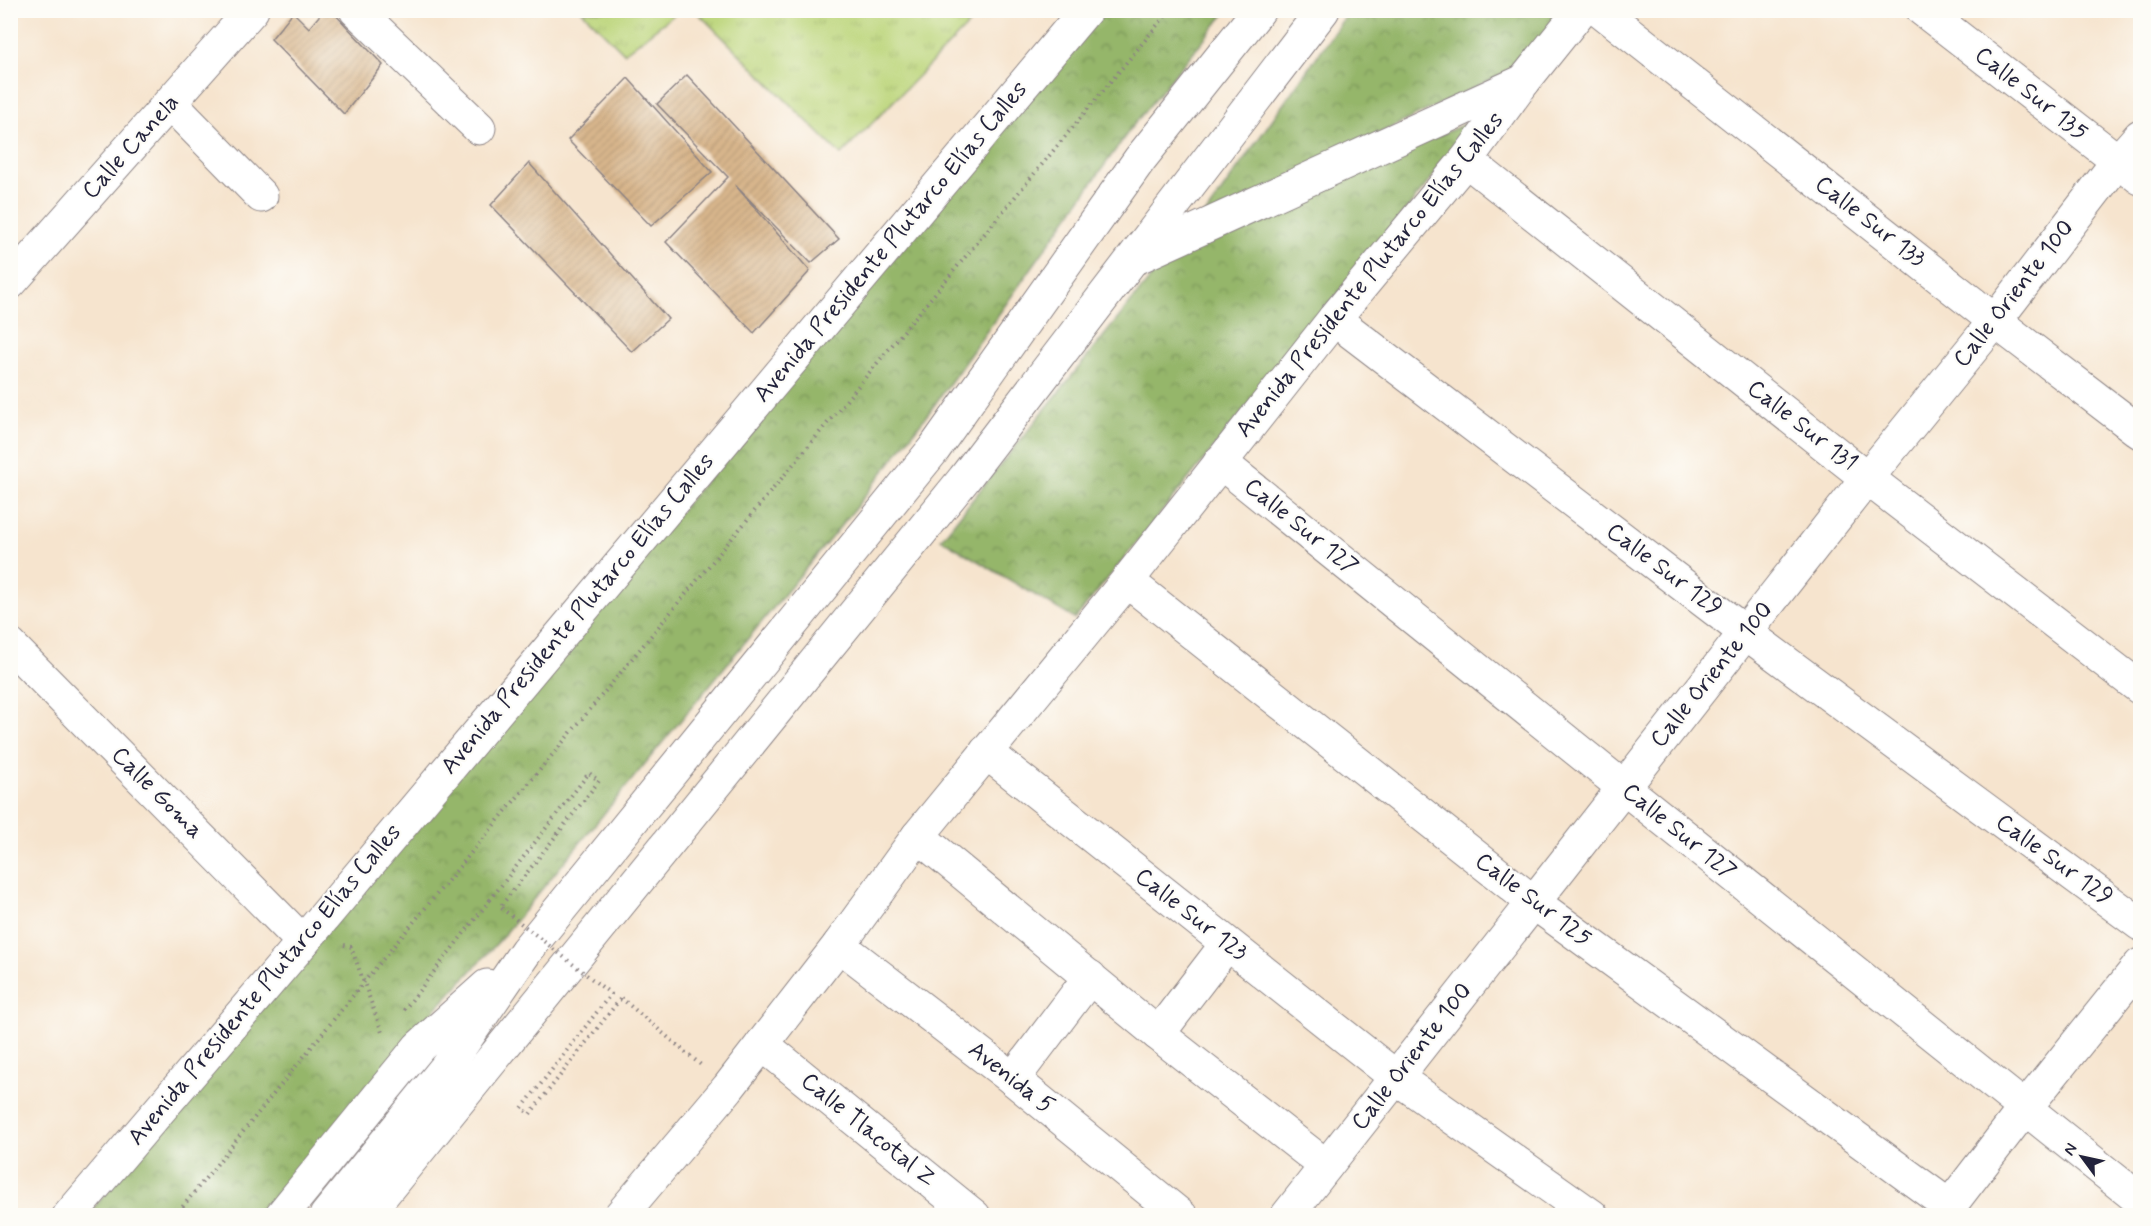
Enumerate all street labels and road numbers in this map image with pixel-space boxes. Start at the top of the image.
street label: Calle Sur 135 [1968,40,2094,148]
street label: Avenida Presidente Plutarco Elías Calles [747,75,1035,409]
street label: Calle Canela [76,88,186,206]
street label: Avenida Presidente Plutarco Elías Calles [1229,106,1511,444]
street label: Calle Sur 133 [1808,169,1932,275]
street label: Calle Oriente 100 [1947,214,2081,374]
street label: Calle Sur 131 [1740,373,1864,479]
street label: Avenida Presidente Plutarco Elías Calles [434,447,722,781]
street label: Calle Sur 127 [1237,471,1365,583]
street label: Calle Sur 129 [1600,516,1728,624]
street label: Calle Oriente 100 [1644,596,1780,754]
street label: Calle Goma [104,740,210,846]
street label: Calle Sur 127 [1615,776,1743,888]
street label: Calle Sur 129 [1989,807,2119,913]
street label: Avenida Presidente Plutarco Elías Calles [121,818,409,1152]
street label: Calle Sur 125 [1468,846,1598,954]
street label: Calle Sur 123 [1128,861,1254,969]
street label: Calle Oriente 100 [1345,977,1479,1137]
street label: Avenida 5 [961,1035,1061,1121]
street label: Calle Tlacotal Z [794,1066,942,1194]

